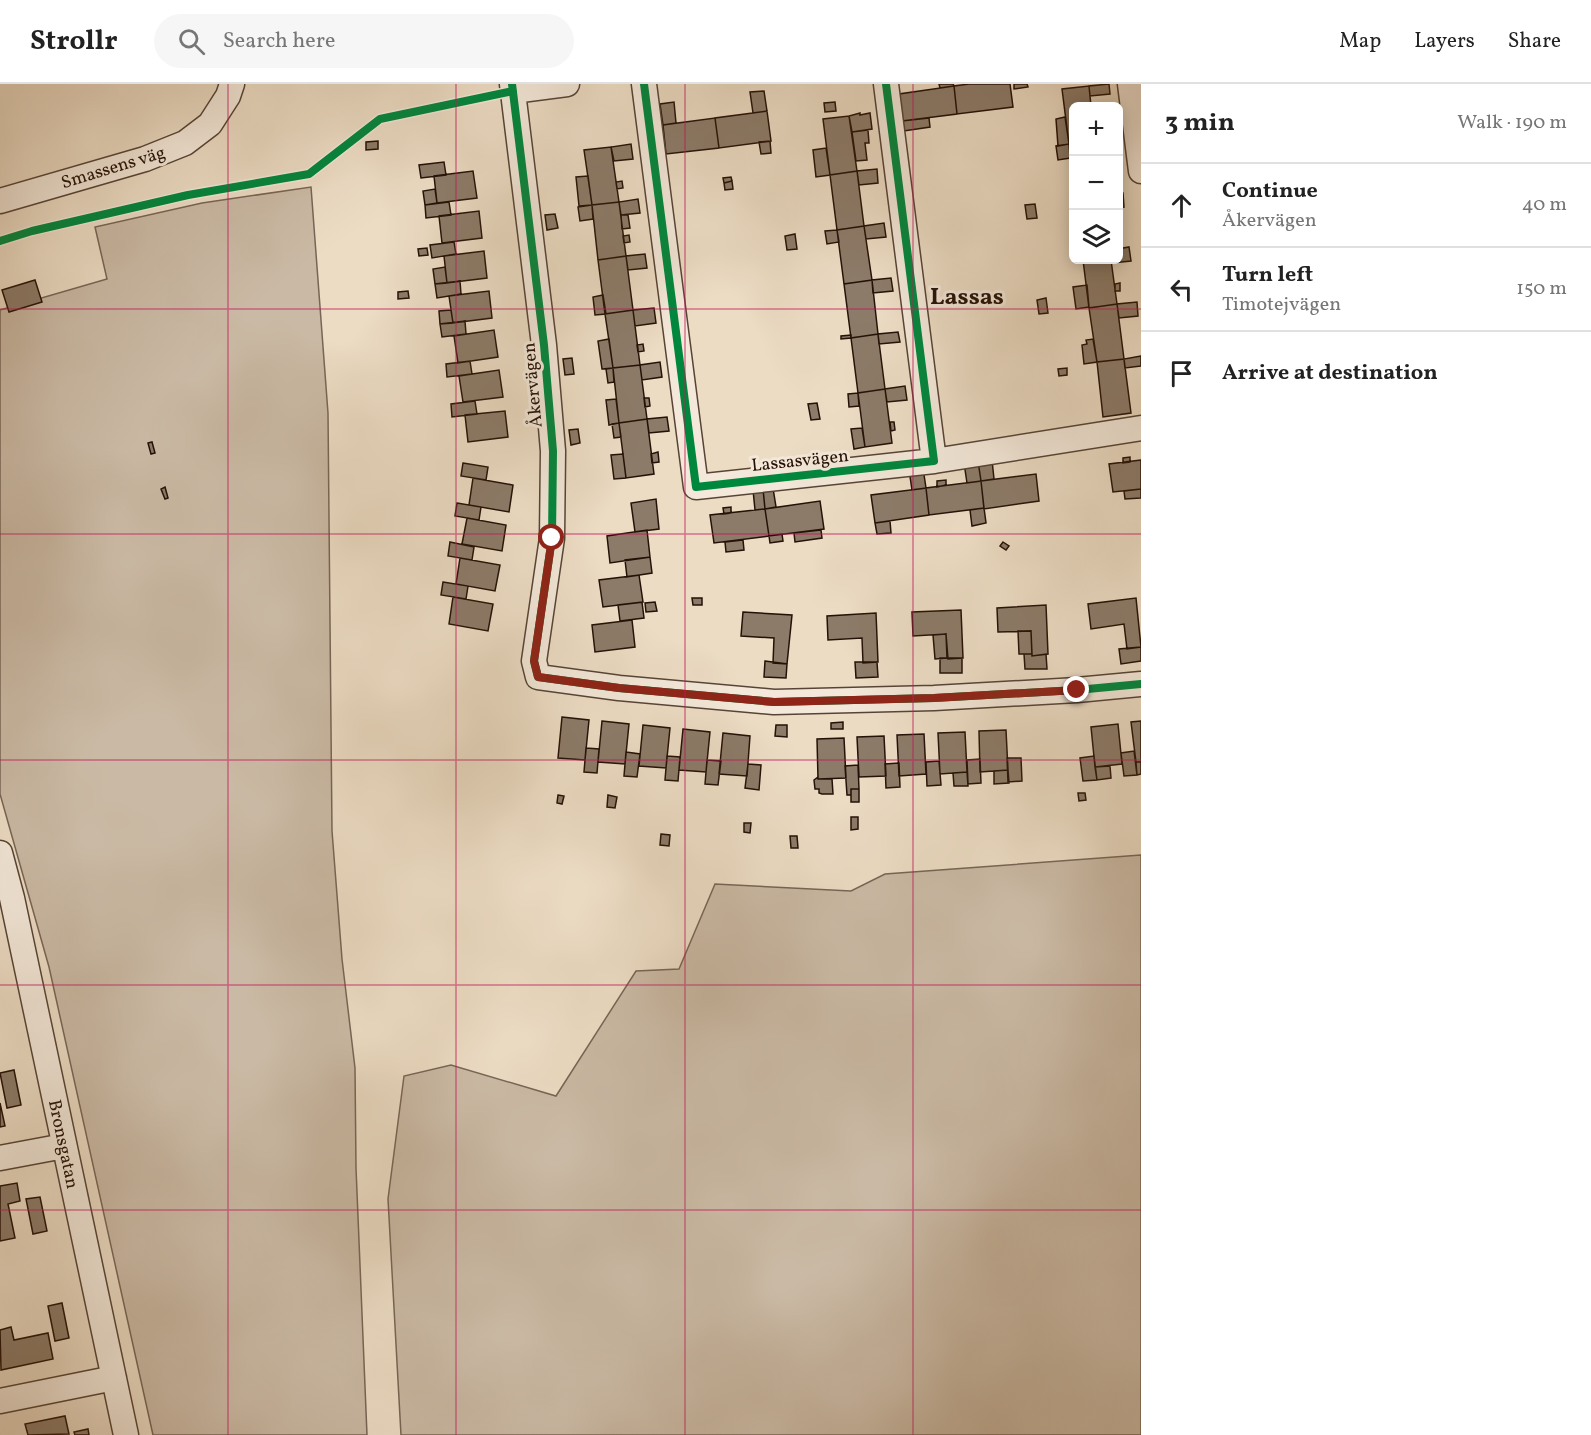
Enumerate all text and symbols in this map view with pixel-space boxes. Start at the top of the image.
search box [154,14,574,68]
text: Strollr [30,22,118,61]
icon: search [175,25,208,58]
text: Search here [223,26,335,57]
text: Map [1339,27,1381,56]
text: Layers [1414,27,1475,56]
text: Share [1508,27,1561,56]
map controls [1069,102,1123,264]
button: + [1069,102,1123,156]
text: 3 min [1165,105,1235,141]
text: Walk · 190 m [1457,109,1567,137]
street label: Smassens väg [58,141,169,196]
button: − [1069,156,1123,210]
text: Continue [1222,176,1318,207]
icon: ahead [1165,189,1198,222]
text: 40 m [1522,191,1567,219]
text: Åkervägen [1222,207,1317,235]
button: layers [1069,210,1123,264]
text: Turn left [1222,260,1313,291]
icon: left [1165,273,1198,306]
text: 150 m [1516,275,1567,303]
district label: Lassas [930,281,1004,315]
text: Timotejvägen [1222,291,1341,319]
street label: Åkervägen [517,341,550,428]
icon: arrive [1165,357,1198,390]
text: Arrive at destination [1222,358,1438,389]
street label: Lassasvägen [750,444,850,479]
route start [538,524,564,550]
route end [1063,676,1089,702]
street label: Bronsgatan [41,1097,84,1192]

